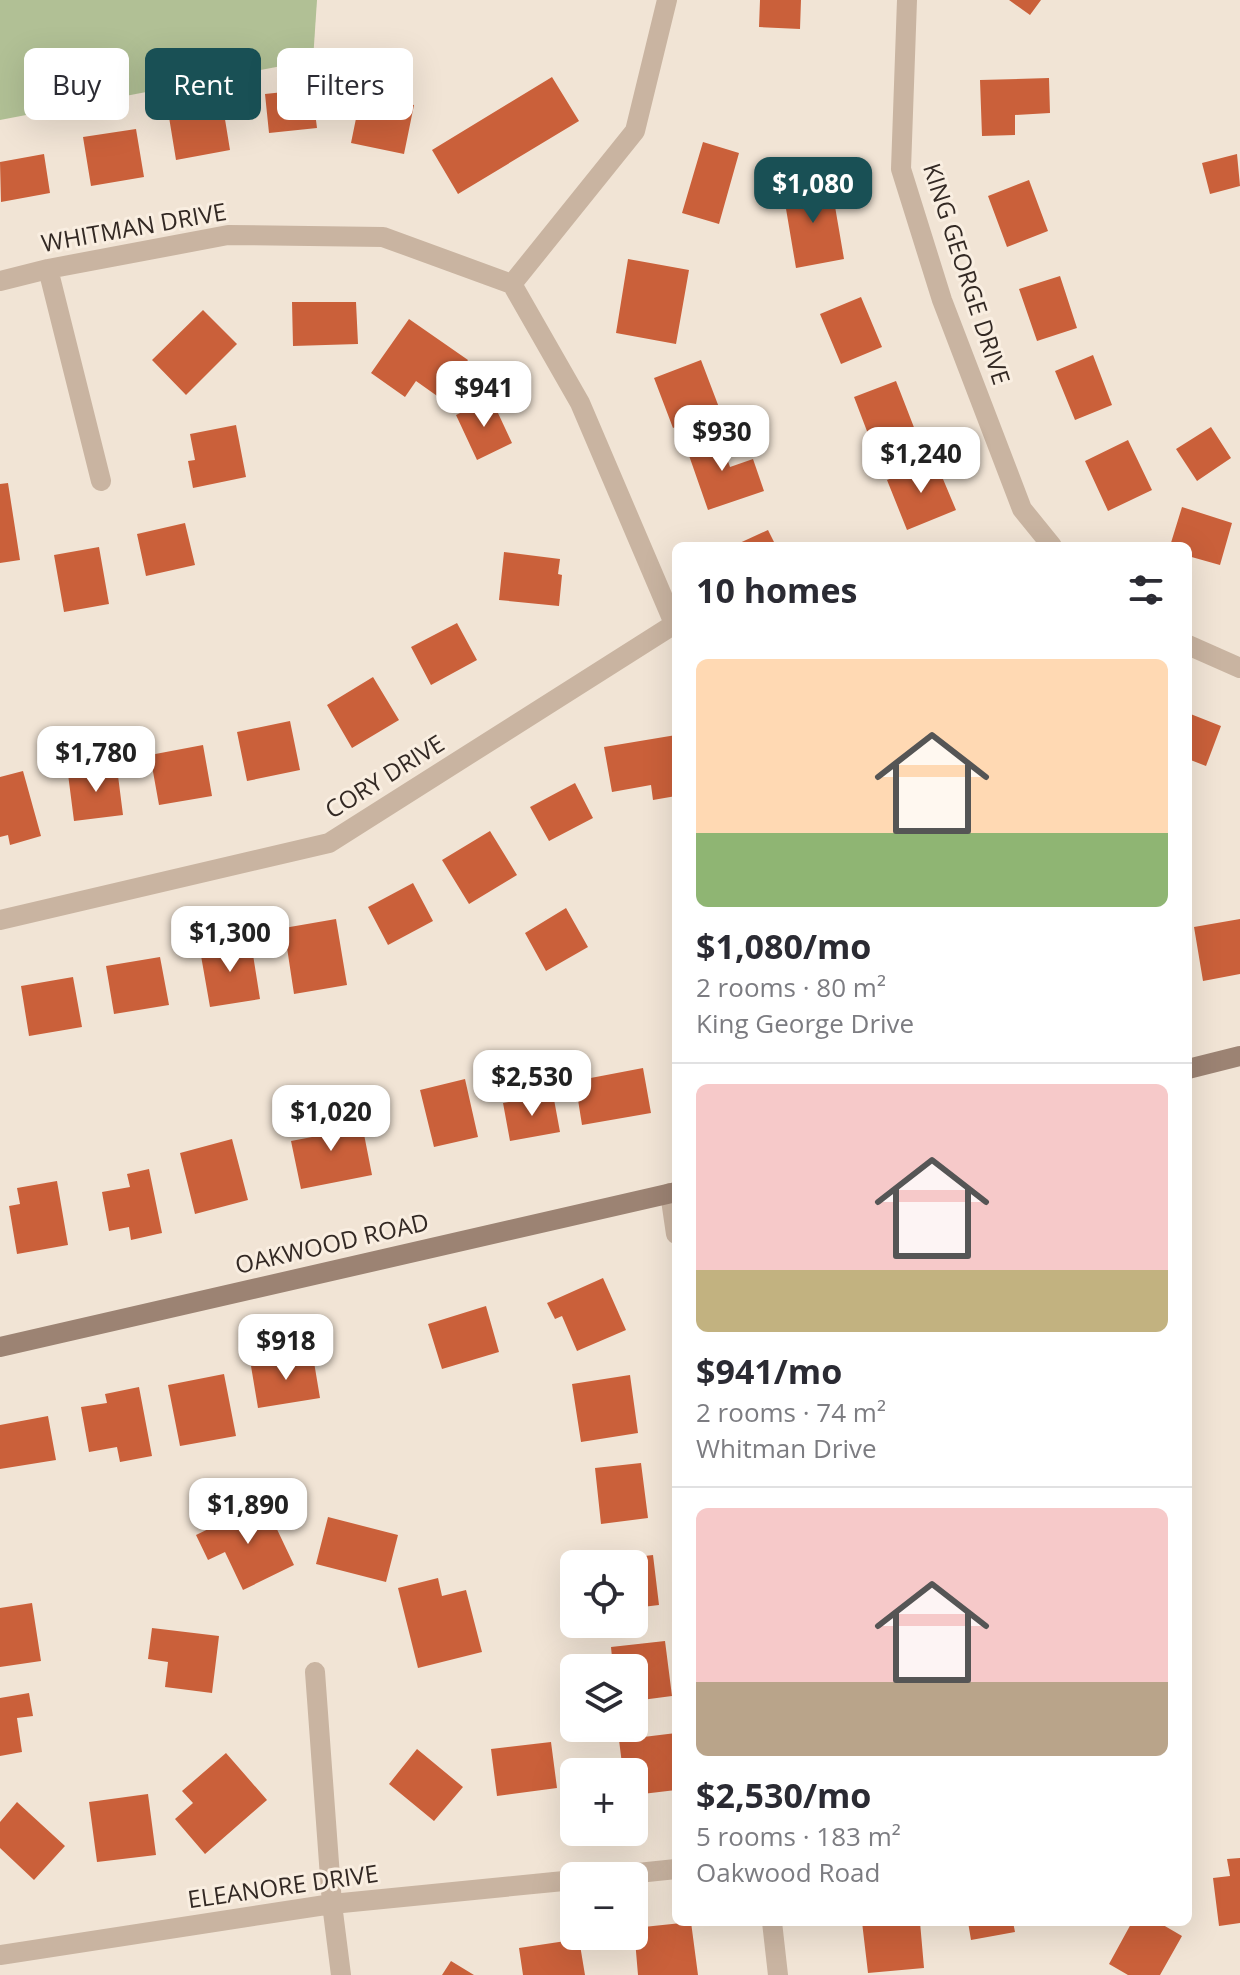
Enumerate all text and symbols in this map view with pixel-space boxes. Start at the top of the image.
chip: Buy [24,48,129,120]
chip: Rent [145,48,261,120]
chip: Filters [277,48,413,120]
pin: $1,080 [748,157,878,225]
street label: KING GEORGE DRIVE [916,159,1019,388]
text: $1,080 [772,165,854,201]
street label: WHITMAN DRIVE [39,194,229,259]
pin: $941 [437,361,531,429]
text: $941 [454,369,514,405]
pin: $930 [675,405,769,473]
text: $930 [692,413,752,449]
pin: $1,240 [856,427,986,495]
text: $1,240 [880,435,962,471]
text: 10 homes [696,567,857,613]
icon: filters [1124,568,1168,612]
icon: home [860,711,1004,855]
pin: $1,780 [31,726,161,794]
street label: CORY DRIVE [318,726,450,825]
text: $1,780 [55,734,137,770]
pin: $1,300 [165,906,295,974]
text: $1,300 [189,914,271,950]
text: $1,080/mo [696,923,871,969]
text: 2 rooms · 80 m² [696,969,886,1005]
text: King George Drive [696,1005,914,1041]
pin: $2,530 [467,1050,597,1118]
text: $2,530 [491,1058,573,1094]
pin: $1,020 [266,1085,396,1153]
text: $1,020 [290,1093,372,1129]
icon: home [860,1136,1004,1280]
street label: OAKWOOD ROAD [232,1204,432,1281]
pin: $918 [239,1314,333,1382]
text: $918 [256,1322,316,1358]
text: $941/mo [696,1348,842,1394]
text: 2 rooms · 74 m² [696,1394,886,1430]
text: Whitman Drive [696,1430,877,1466]
pin: $1,890 [183,1478,313,1546]
text: $1,890 [207,1486,289,1522]
map controls [560,1550,648,1950]
button: locate [560,1550,648,1638]
icon: home [860,1560,1004,1704]
button: layers [560,1654,648,1742]
button: + [560,1758,648,1846]
text: $2,530/mo [696,1772,871,1818]
text: 5 rooms · 183 m² [696,1818,901,1854]
text: Oakwood Road [696,1854,880,1890]
street label: ELEANORE DRIVE [185,1856,380,1915]
button: − [560,1862,648,1950]

